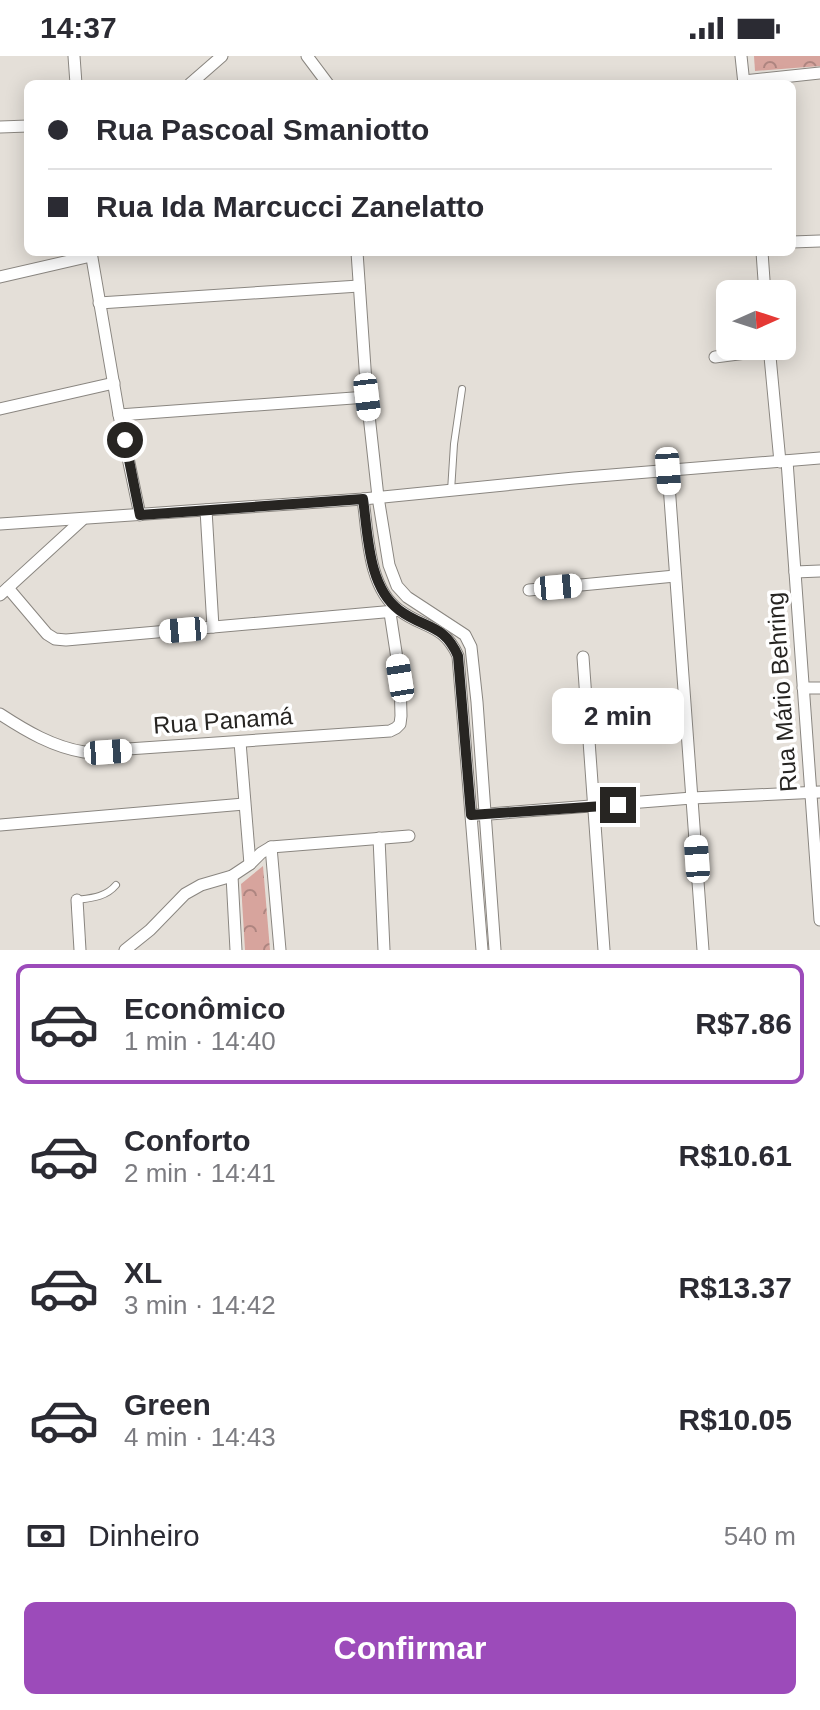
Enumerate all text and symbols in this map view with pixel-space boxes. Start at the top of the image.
text: 14:37 [40,11,117,44]
text: Rua Pascoal Smaniotto [96,113,429,146]
text: Rua Ida Marcucci Zanelatto [96,190,484,223]
north arrow [716,280,796,360]
map controls [716,280,796,360]
car [352,372,382,422]
route start [107,422,143,458]
car [654,446,682,496]
car [533,573,583,601]
street label: Rua Mário Behring [761,591,802,793]
car [158,616,208,644]
car [384,652,416,704]
callout: 2 min [552,689,684,745]
text: 2 min [584,701,652,731]
street label: Rua Panamá [152,702,294,739]
car [83,738,133,766]
route end [600,787,636,823]
car [683,834,711,884]
icon: car [28,988,100,1060]
text: Econômico [124,992,286,1025]
text: R$7.86 [695,1007,792,1040]
text: 1 min · 14:40 [124,1026,276,1056]
icon: car [28,1120,100,1192]
text: Conforto [124,1124,251,1157]
text: R$10.61 [679,1139,792,1172]
text: 2 min · 14:41 [124,1158,276,1188]
icon: car [28,1252,100,1324]
text: XL [124,1256,162,1289]
text: R$13.37 [679,1271,792,1304]
text: 3 min · 14:42 [124,1290,276,1320]
icon: car [28,1384,100,1456]
text: Green [124,1388,211,1421]
text: R$10.05 [679,1403,792,1436]
text: 4 min · 14:43 [124,1422,276,1452]
icon: cash [24,1514,68,1558]
text: Dinheiro [88,1519,200,1552]
text: 540 m [724,1521,796,1551]
button: Confirmar [24,1602,796,1694]

